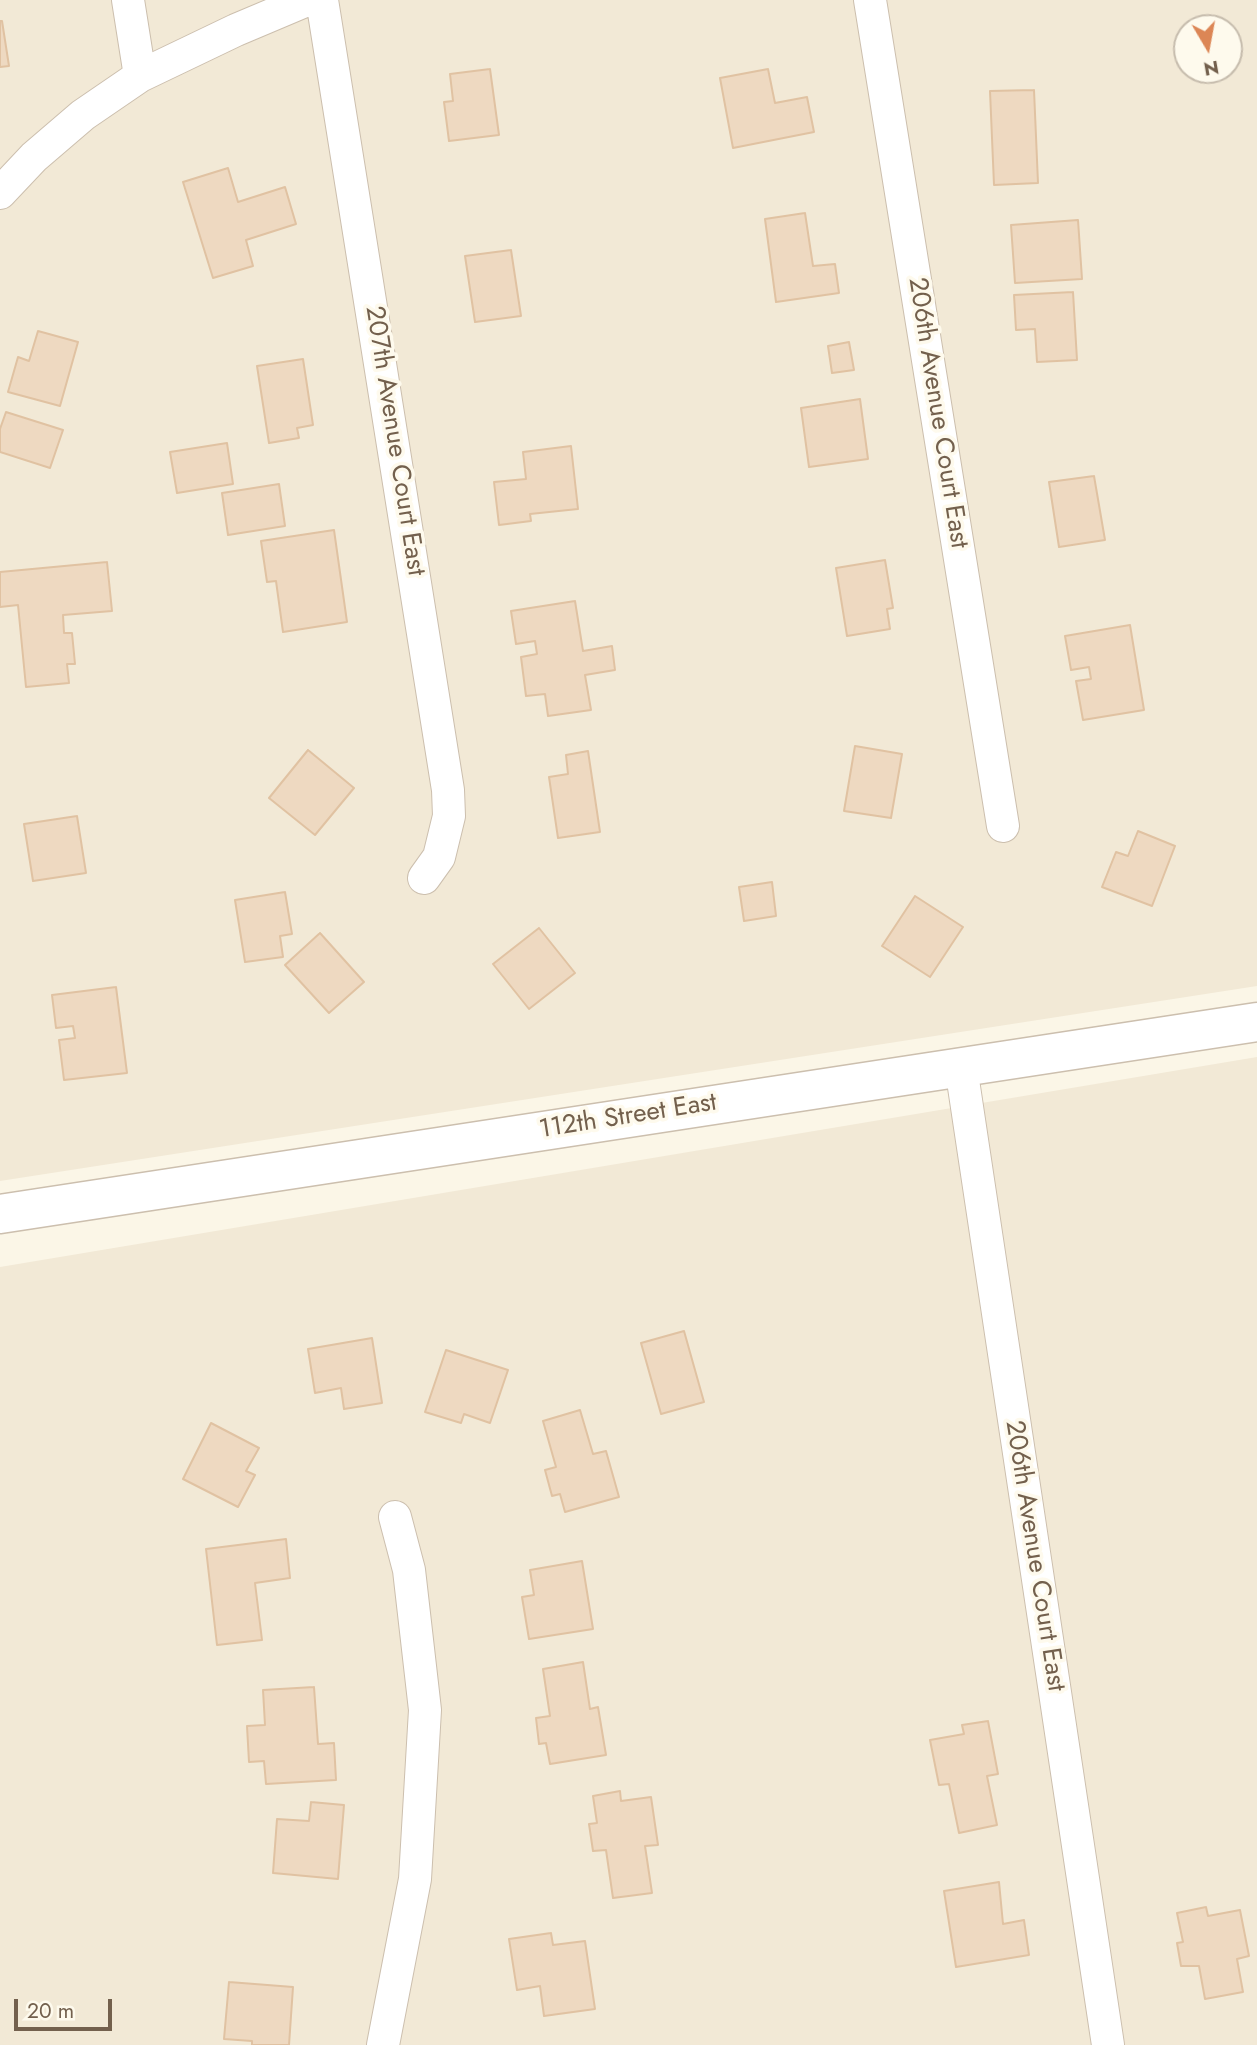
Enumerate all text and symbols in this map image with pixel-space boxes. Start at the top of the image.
north arrow [1173,14,1243,84]
text: N [1202,54,1221,83]
street label: 206th Avenue Court East [900,275,974,551]
street label: 207th Avenue Court East [357,304,431,578]
street label: 112th Street East [537,1088,719,1146]
street label: 206th Avenue Court East [997,1418,1071,1694]
scale bar [18,1986,116,2030]
text: 20 m [27,1996,74,2026]

